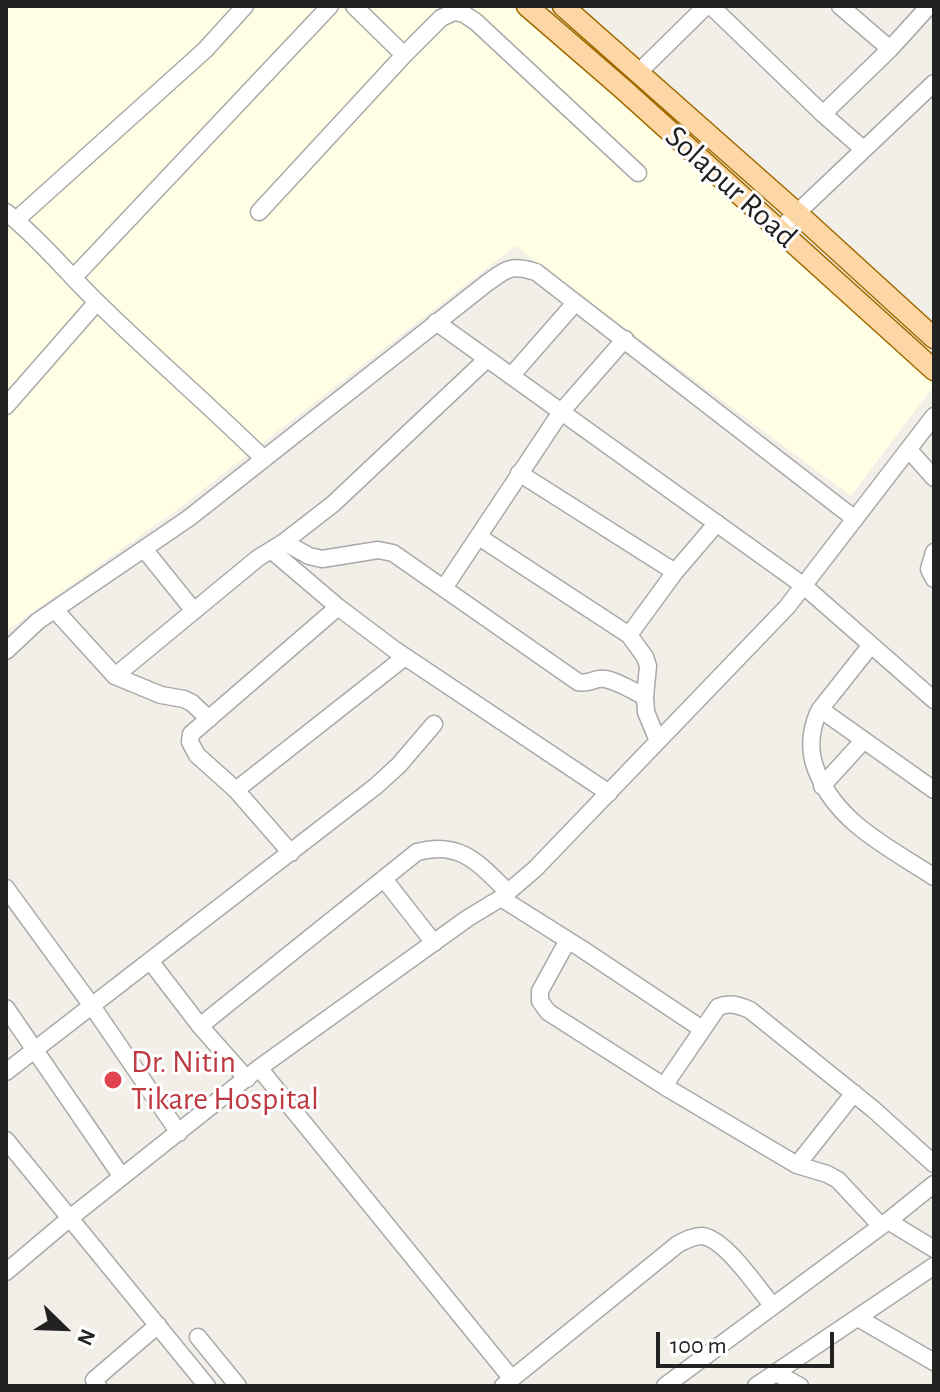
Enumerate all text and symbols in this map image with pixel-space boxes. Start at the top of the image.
street label: Solapur Road [657,118,805,256]
place label: Dr. Nitin Tikare Hospital [131,1043,319,1118]
marker: Dr. Nitin Tikare Hospital [102,1069,124,1091]
north arrow [24,1288,104,1368]
scale bar [660,1316,838,1366]
text: N [73,1326,99,1349]
text: 100 m [670,1334,727,1358]

